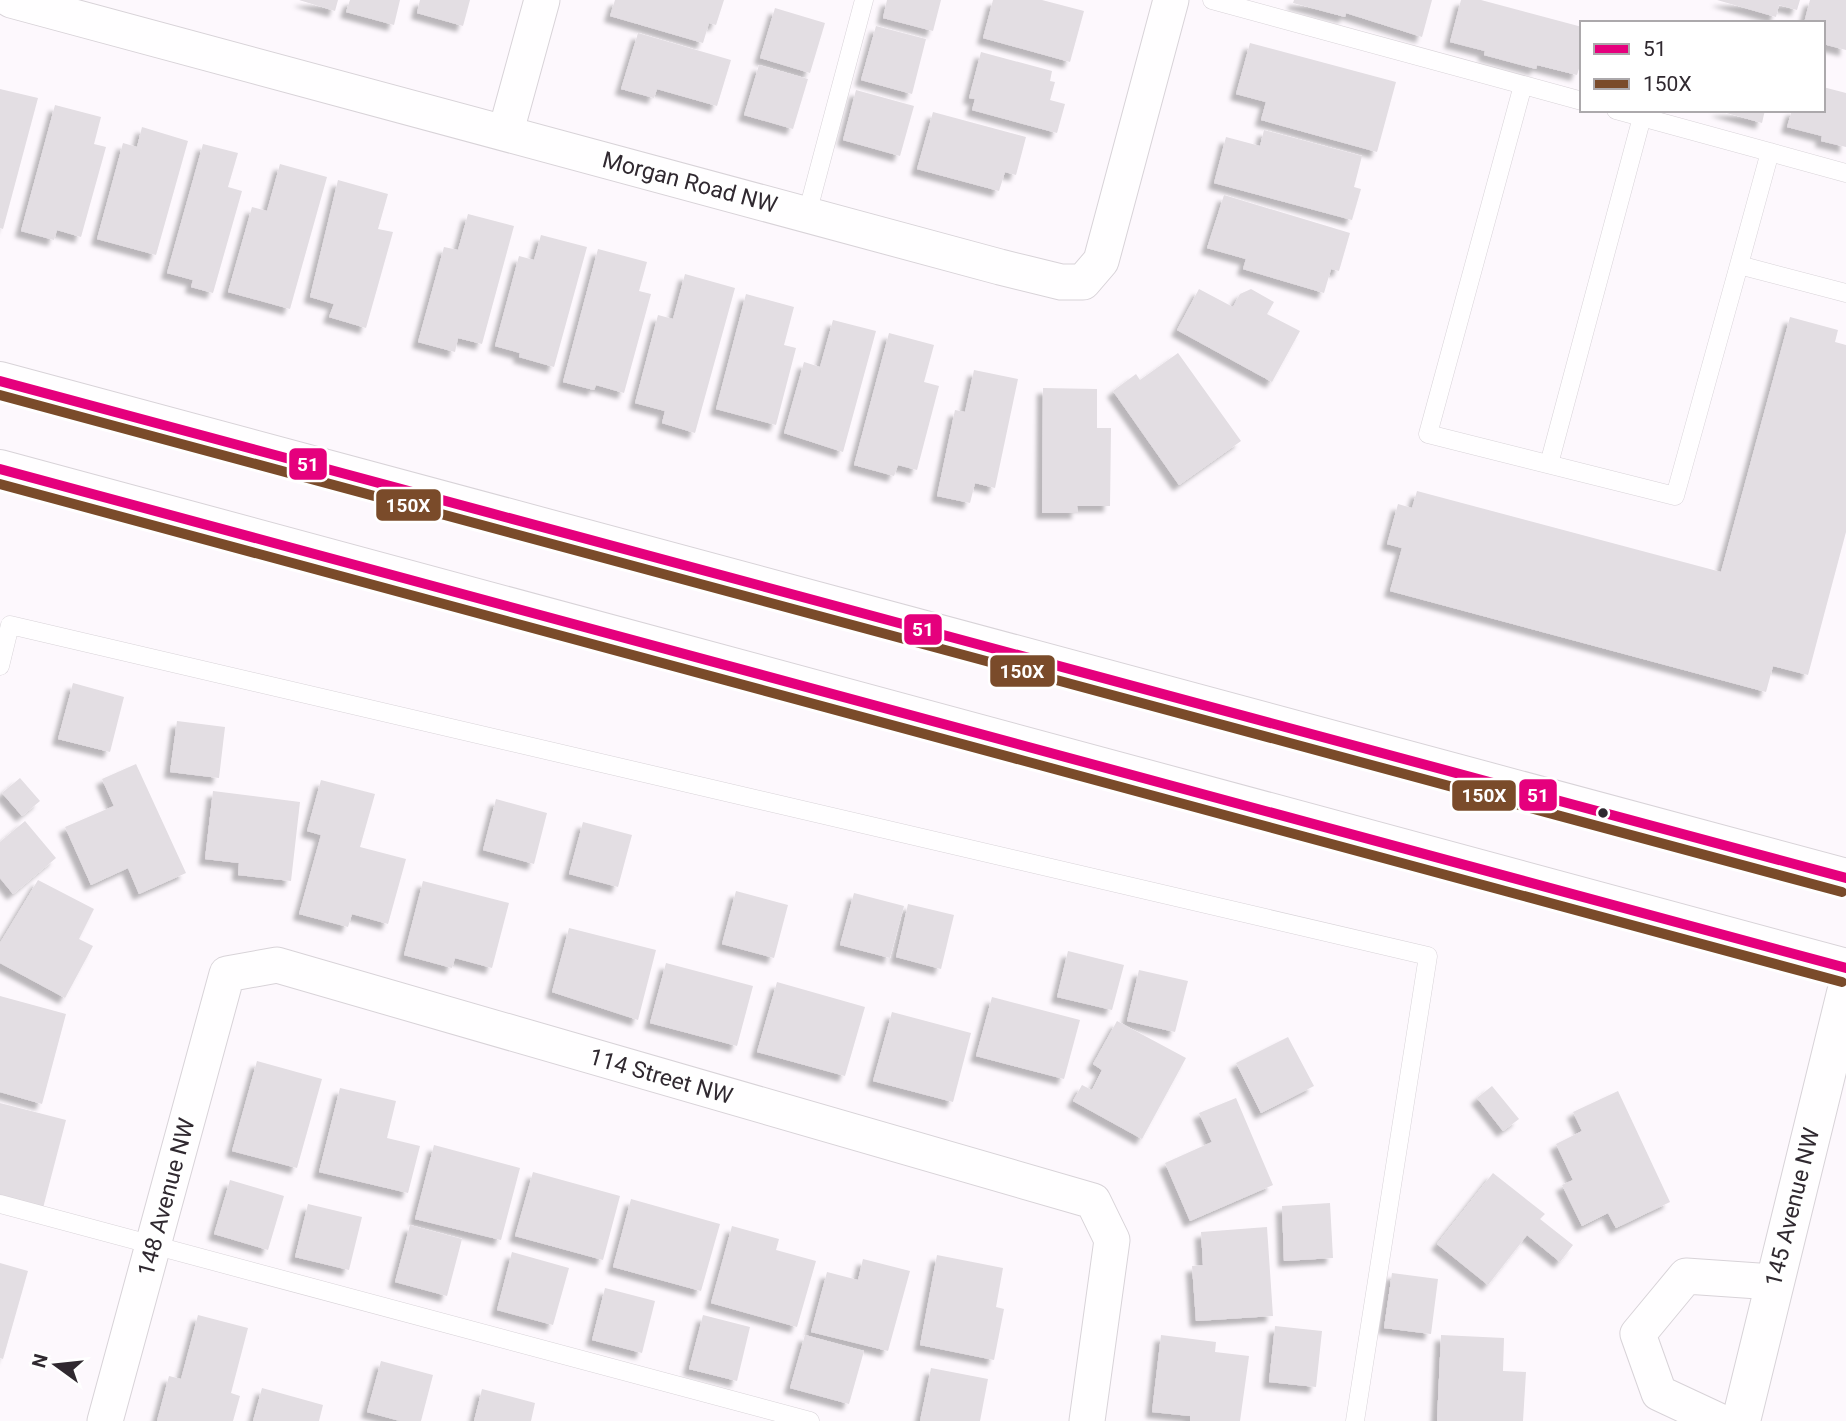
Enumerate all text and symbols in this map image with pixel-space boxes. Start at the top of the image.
legend [1580,21,1825,112]
text: 51 [1643,37,1667,61]
text: 150X [1643,72,1692,96]
street label: Morgan Road NW [599,146,780,219]
line badge: 51 [288,447,328,481]
text: 51 [297,453,319,476]
line badge: 150X [375,488,442,522]
text: 150X [386,494,430,517]
line badge: 51 [903,613,943,646]
text: 51 [912,618,934,641]
line badge: 150X [989,654,1056,688]
text: 150X [1000,660,1044,683]
line badge: 51 [1518,778,1558,812]
line badge: 150X [1451,779,1517,812]
text: 150X [1462,784,1506,807]
text: 51 [1527,784,1549,807]
unlabelled marker [1596,806,1610,820]
street label: 114 Street NW [586,1043,736,1110]
street label: 148 Avenue NW [132,1115,201,1279]
street label: 145 Avenue NW [1760,1125,1825,1289]
north arrow [21,1330,91,1400]
text: N [27,1351,53,1370]

